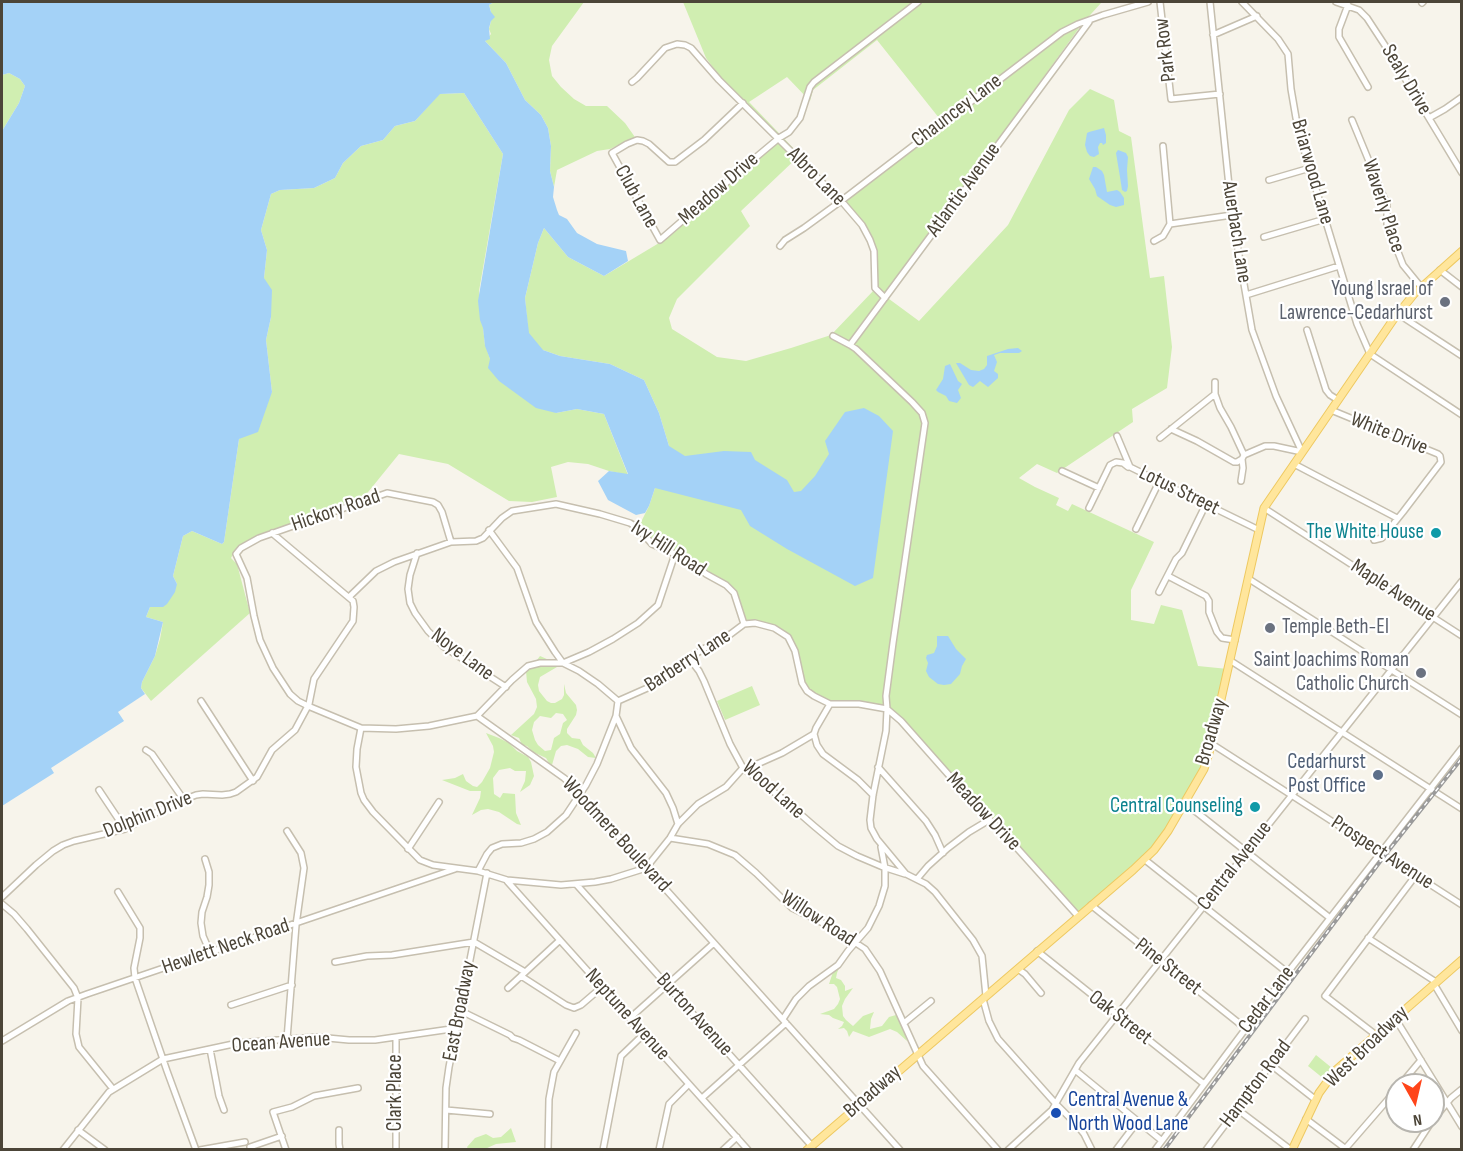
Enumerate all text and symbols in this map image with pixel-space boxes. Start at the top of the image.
street label: Park Row [1150,17,1182,83]
street label: Sealy Drive [1375,40,1437,120]
street label: Chauncey Lane [907,69,1007,153]
street label: Briarwood Lane [1285,117,1339,227]
street label: Atlantic Avenue [921,138,1007,242]
street label: Albro Lane [781,142,851,212]
street label: Meadow Drive [674,147,764,231]
street label: Waverly Place [1356,156,1410,256]
street label: Club Lane [608,161,664,233]
street label: Auerbach Lane [1215,179,1257,285]
place label: Young Israel of Lawrence-Cedarhurst [1279,277,1433,327]
marker: Young Israel of Lawrence-Cedarhurst [1438,295,1452,309]
street label: White Drive [1347,407,1431,461]
street label: Lotus Street [1135,461,1223,521]
street label: Hickory Road [288,484,384,538]
street label: Ivy Hill Road [626,515,710,583]
place label: The White House [1306,520,1424,546]
marker: The White House [1429,526,1443,540]
street label: Maple Avenue [1346,554,1440,628]
place label: Temple Beth-El [1282,615,1389,641]
marker: Temple Beth-El [1263,621,1277,635]
street label: Noye Lane [426,623,498,687]
street label: Barberry Lane [640,624,736,698]
place label: Saint Joachims Roman Catholic Church [1254,648,1409,698]
marker: Saint Joachims Roman Catholic Church [1414,666,1428,680]
street label: Broadway [1190,696,1234,768]
place label: Cedarhurst Post Office [1287,750,1366,800]
street label: Wood Lane [736,755,810,825]
street label: Meadow Drive [940,768,1026,856]
marker: Cedarhurst Post Office [1371,768,1385,782]
street label: Woodmere Boulevard [556,772,676,898]
street label: Dolphin Drive [100,786,196,844]
place label: Central Counseling [1110,794,1243,820]
marker: Central Counseling [1248,800,1262,814]
street label: Prospect Avenue [1326,810,1438,896]
street label: Central Avenue [1192,816,1278,916]
street label: Willow Road [776,886,860,952]
street label: Hewlett Neck Road [159,913,293,981]
street label: Pine Street [1130,933,1206,1001]
street label: East Broadway [438,959,482,1063]
street label: Cedar Lane [1233,961,1301,1039]
street label: Neptune Avenue [579,964,675,1066]
street label: Burton Avenue [650,968,738,1062]
street label: Oak Street [1083,985,1157,1051]
street label: West Broadway [1320,1001,1414,1093]
street label: Ocean Avenue [231,1027,331,1059]
street label: Hampton Road [1215,1035,1297,1133]
street label: Clark Place [383,1054,409,1132]
street label: Broadway [839,1060,907,1124]
north arrow [1385,1073,1445,1133]
place label: Central Avenue & North Wood Lane [1068,1088,1189,1138]
marker: Central Avenue & North Wood Lane [1049,1106,1063,1120]
text: N [1412,1109,1423,1129]

